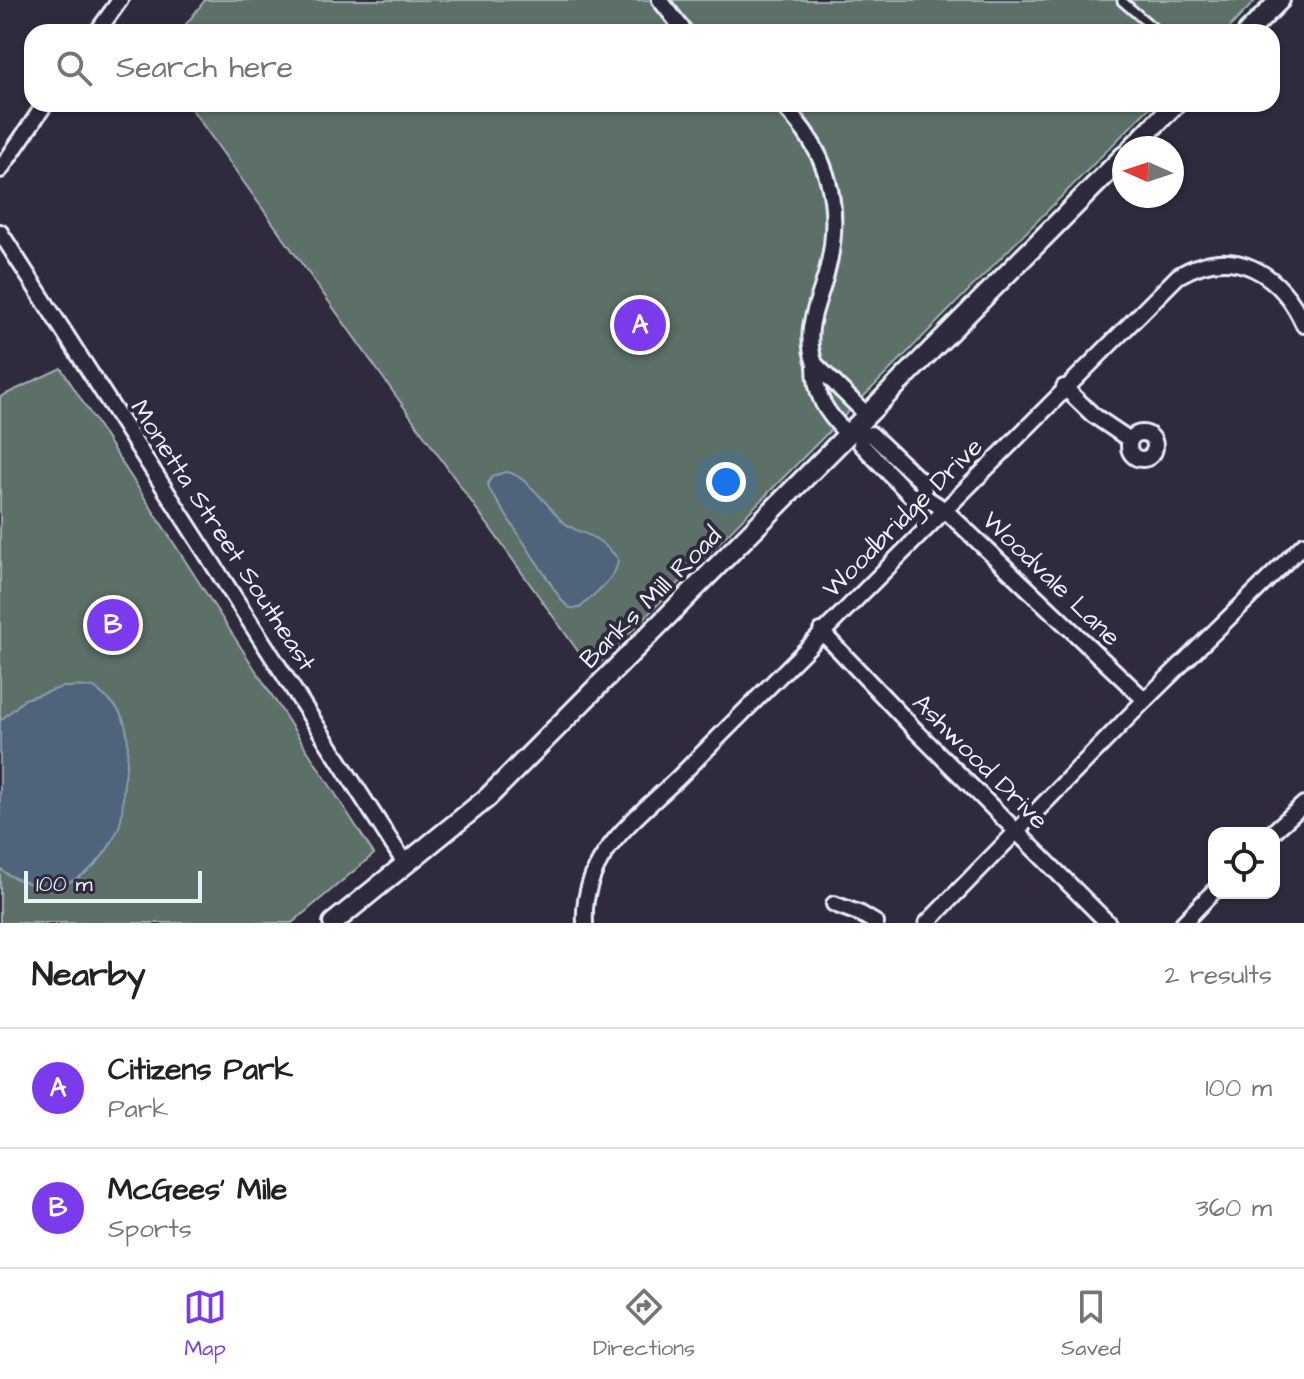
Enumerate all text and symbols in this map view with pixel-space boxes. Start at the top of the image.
search box [24,24,1280,112]
icon: search [52,46,96,90]
text: Search here [116,47,293,89]
north arrow [1112,136,1184,208]
pin: A [614,295,666,355]
street label: Monetta Street Southeast [122,393,325,679]
street label: Woodbridge Drive [814,429,992,607]
your location [706,462,746,502]
street label: Woodvale Lane [974,503,1129,654]
street label: Banks Mill Road [572,519,730,677]
pin: B [87,595,139,655]
street label: Ashwood Drive [904,686,1056,838]
map controls [1208,827,1280,899]
button: locate [1208,827,1280,899]
scale bar [24,867,202,903]
text: 100 m [36,869,93,900]
text: Nearby [32,951,146,999]
text: 2 results [1164,957,1272,993]
text: Citizens Park [108,1049,293,1091]
text: A [50,1070,66,1106]
text: 100 m [1205,1070,1272,1106]
text: Park [108,1091,168,1127]
text: McGees' Mile [108,1169,287,1211]
text: B [49,1190,67,1226]
text: 360 m [1195,1190,1272,1226]
text: Sports [108,1211,192,1247]
tab: Map [183,1285,227,1364]
tab: Directions [593,1285,695,1364]
tab: Saved [1061,1285,1121,1364]

